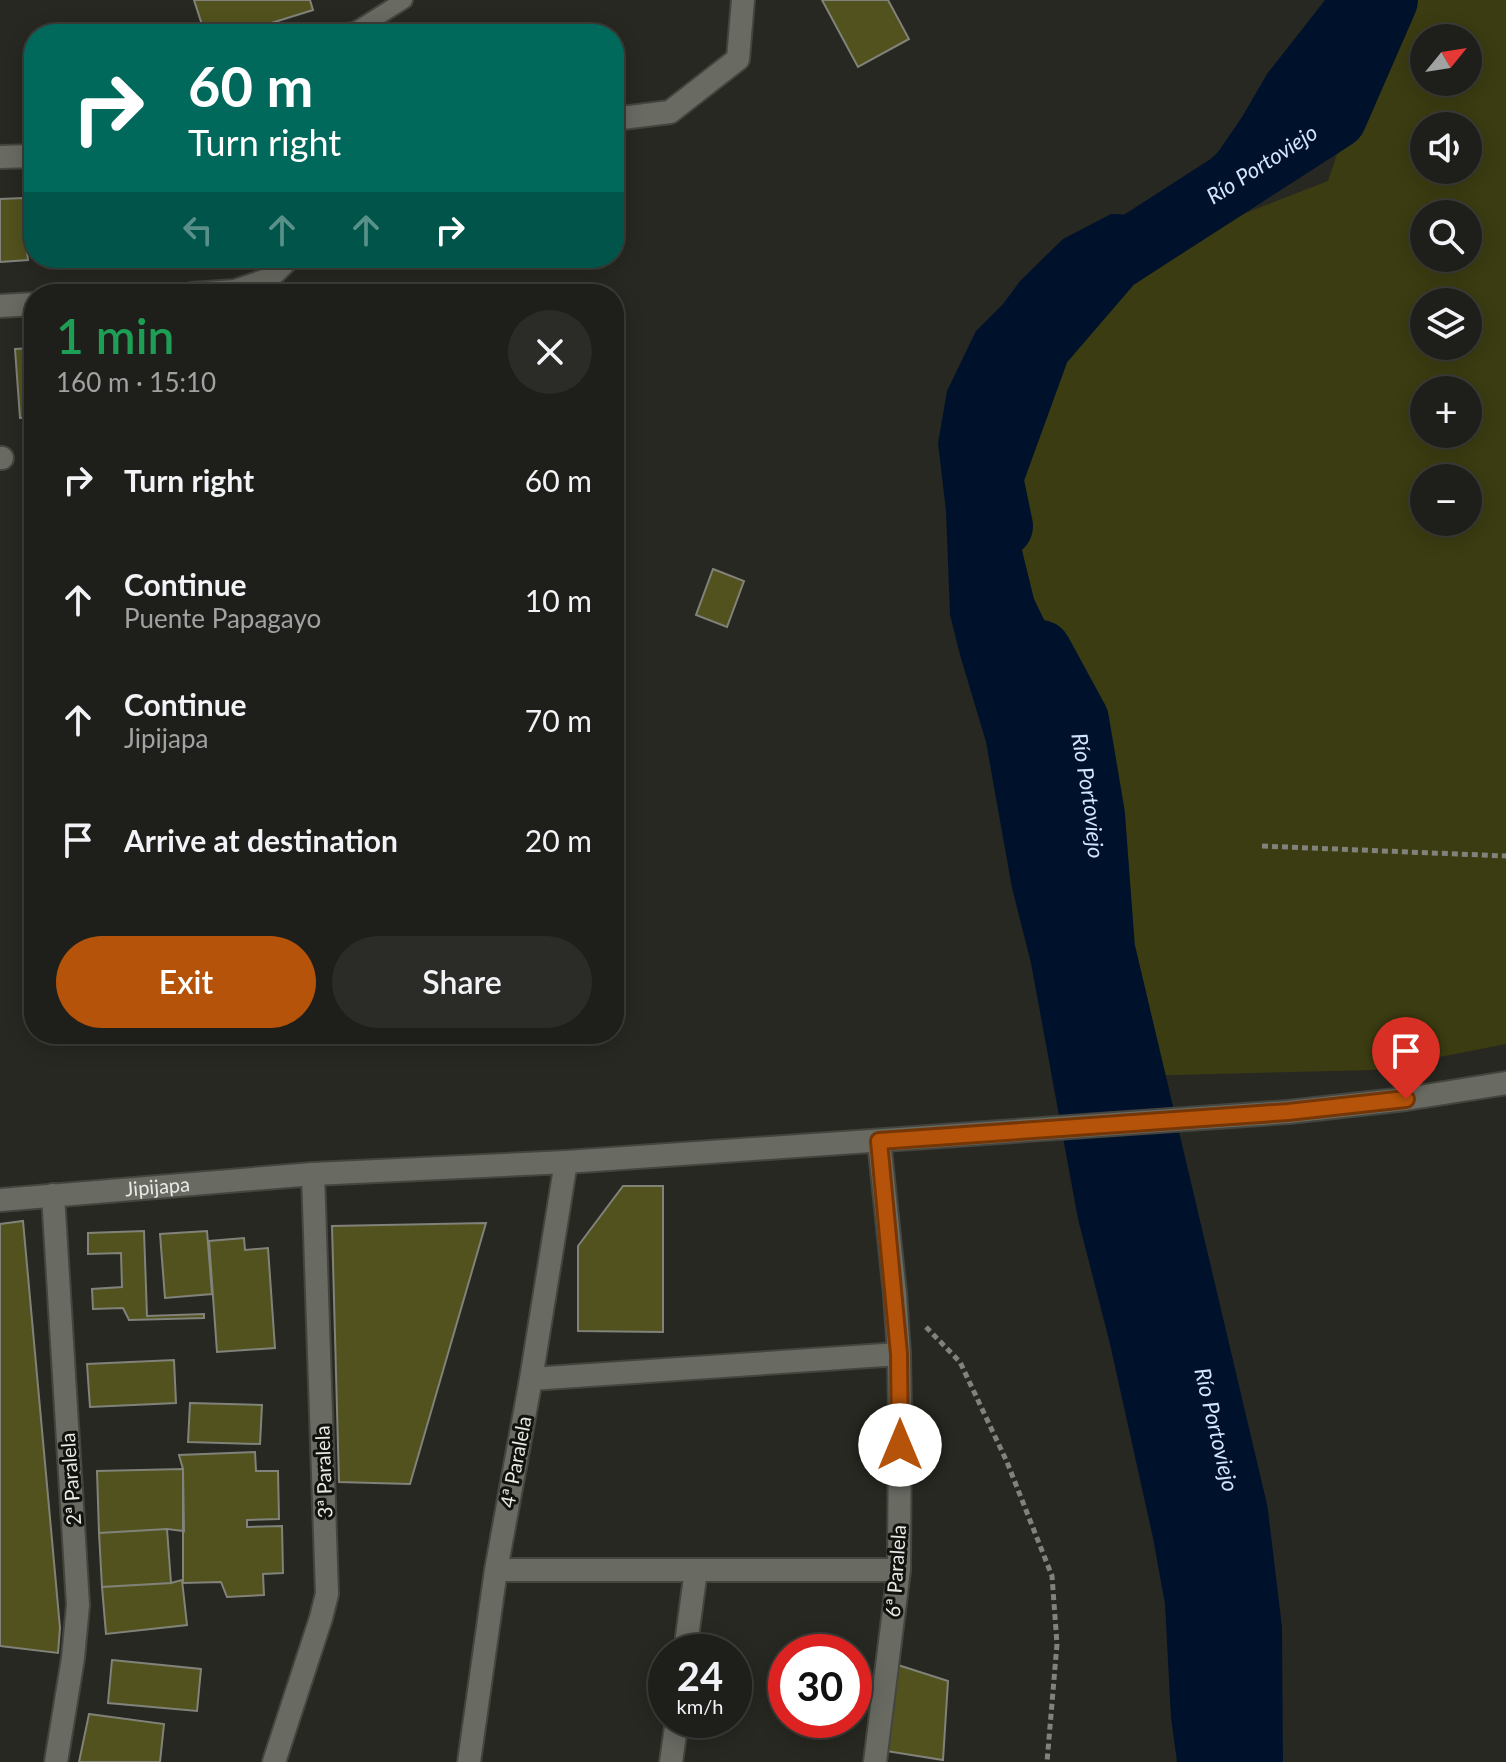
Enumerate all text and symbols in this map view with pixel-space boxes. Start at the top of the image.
north arrow [1410,24,1482,96]
map controls [1410,24,1482,536]
text: 60 m [188,52,313,119]
icon: right [56,56,160,160]
button: sound [1410,112,1482,184]
water label: Río Portoviejo [1201,118,1322,209]
text: Turn right [188,120,341,164]
button: search [1410,200,1482,272]
icon: left [176,208,220,252]
icon: ahead [260,208,304,252]
icon: ahead [344,208,388,252]
icon: right [428,208,472,252]
button: layers [1410,288,1482,360]
text: 1 min [56,307,174,364]
button: close [508,310,592,394]
text: 160 m · 15:10 [56,366,216,398]
button: + [1410,376,1482,448]
icon: right [56,458,100,502]
text: Turn right [124,462,254,498]
text: 60 m [525,462,592,498]
button: − [1410,464,1482,536]
text: Continue [124,566,247,602]
icon: ahead [56,578,100,622]
text: 10 m [525,582,592,618]
text: Puente Papagayo [124,602,321,634]
text: Continue [124,686,247,722]
icon: ahead [56,698,100,742]
text: 70 m [525,702,592,738]
text: Jipijapa [124,722,208,754]
water label: Río Portoviejo [1066,731,1110,859]
icon: arrive [56,818,100,862]
text: Arrive at destination [124,822,398,858]
text: 20 m [525,822,592,858]
button: Exit [56,936,316,1028]
button: Share [332,936,592,1028]
pin [1372,1017,1440,1099]
icon: arrive [1384,1029,1428,1073]
street label: Jipijapa [124,1171,191,1201]
water label: Río Portoviejo [1189,1365,1245,1494]
position arrow [858,1403,942,1487]
street label: 4ª Paralela [494,1414,536,1510]
street label: 3ª Paralela [309,1425,337,1519]
street label: 2ª Paralela [55,1432,85,1526]
street label: 6ª Paralela [880,1524,910,1618]
speed limit sign: 30 [768,1634,872,1738]
text: 24 [677,1652,723,1700]
text: km/h [677,1694,723,1718]

